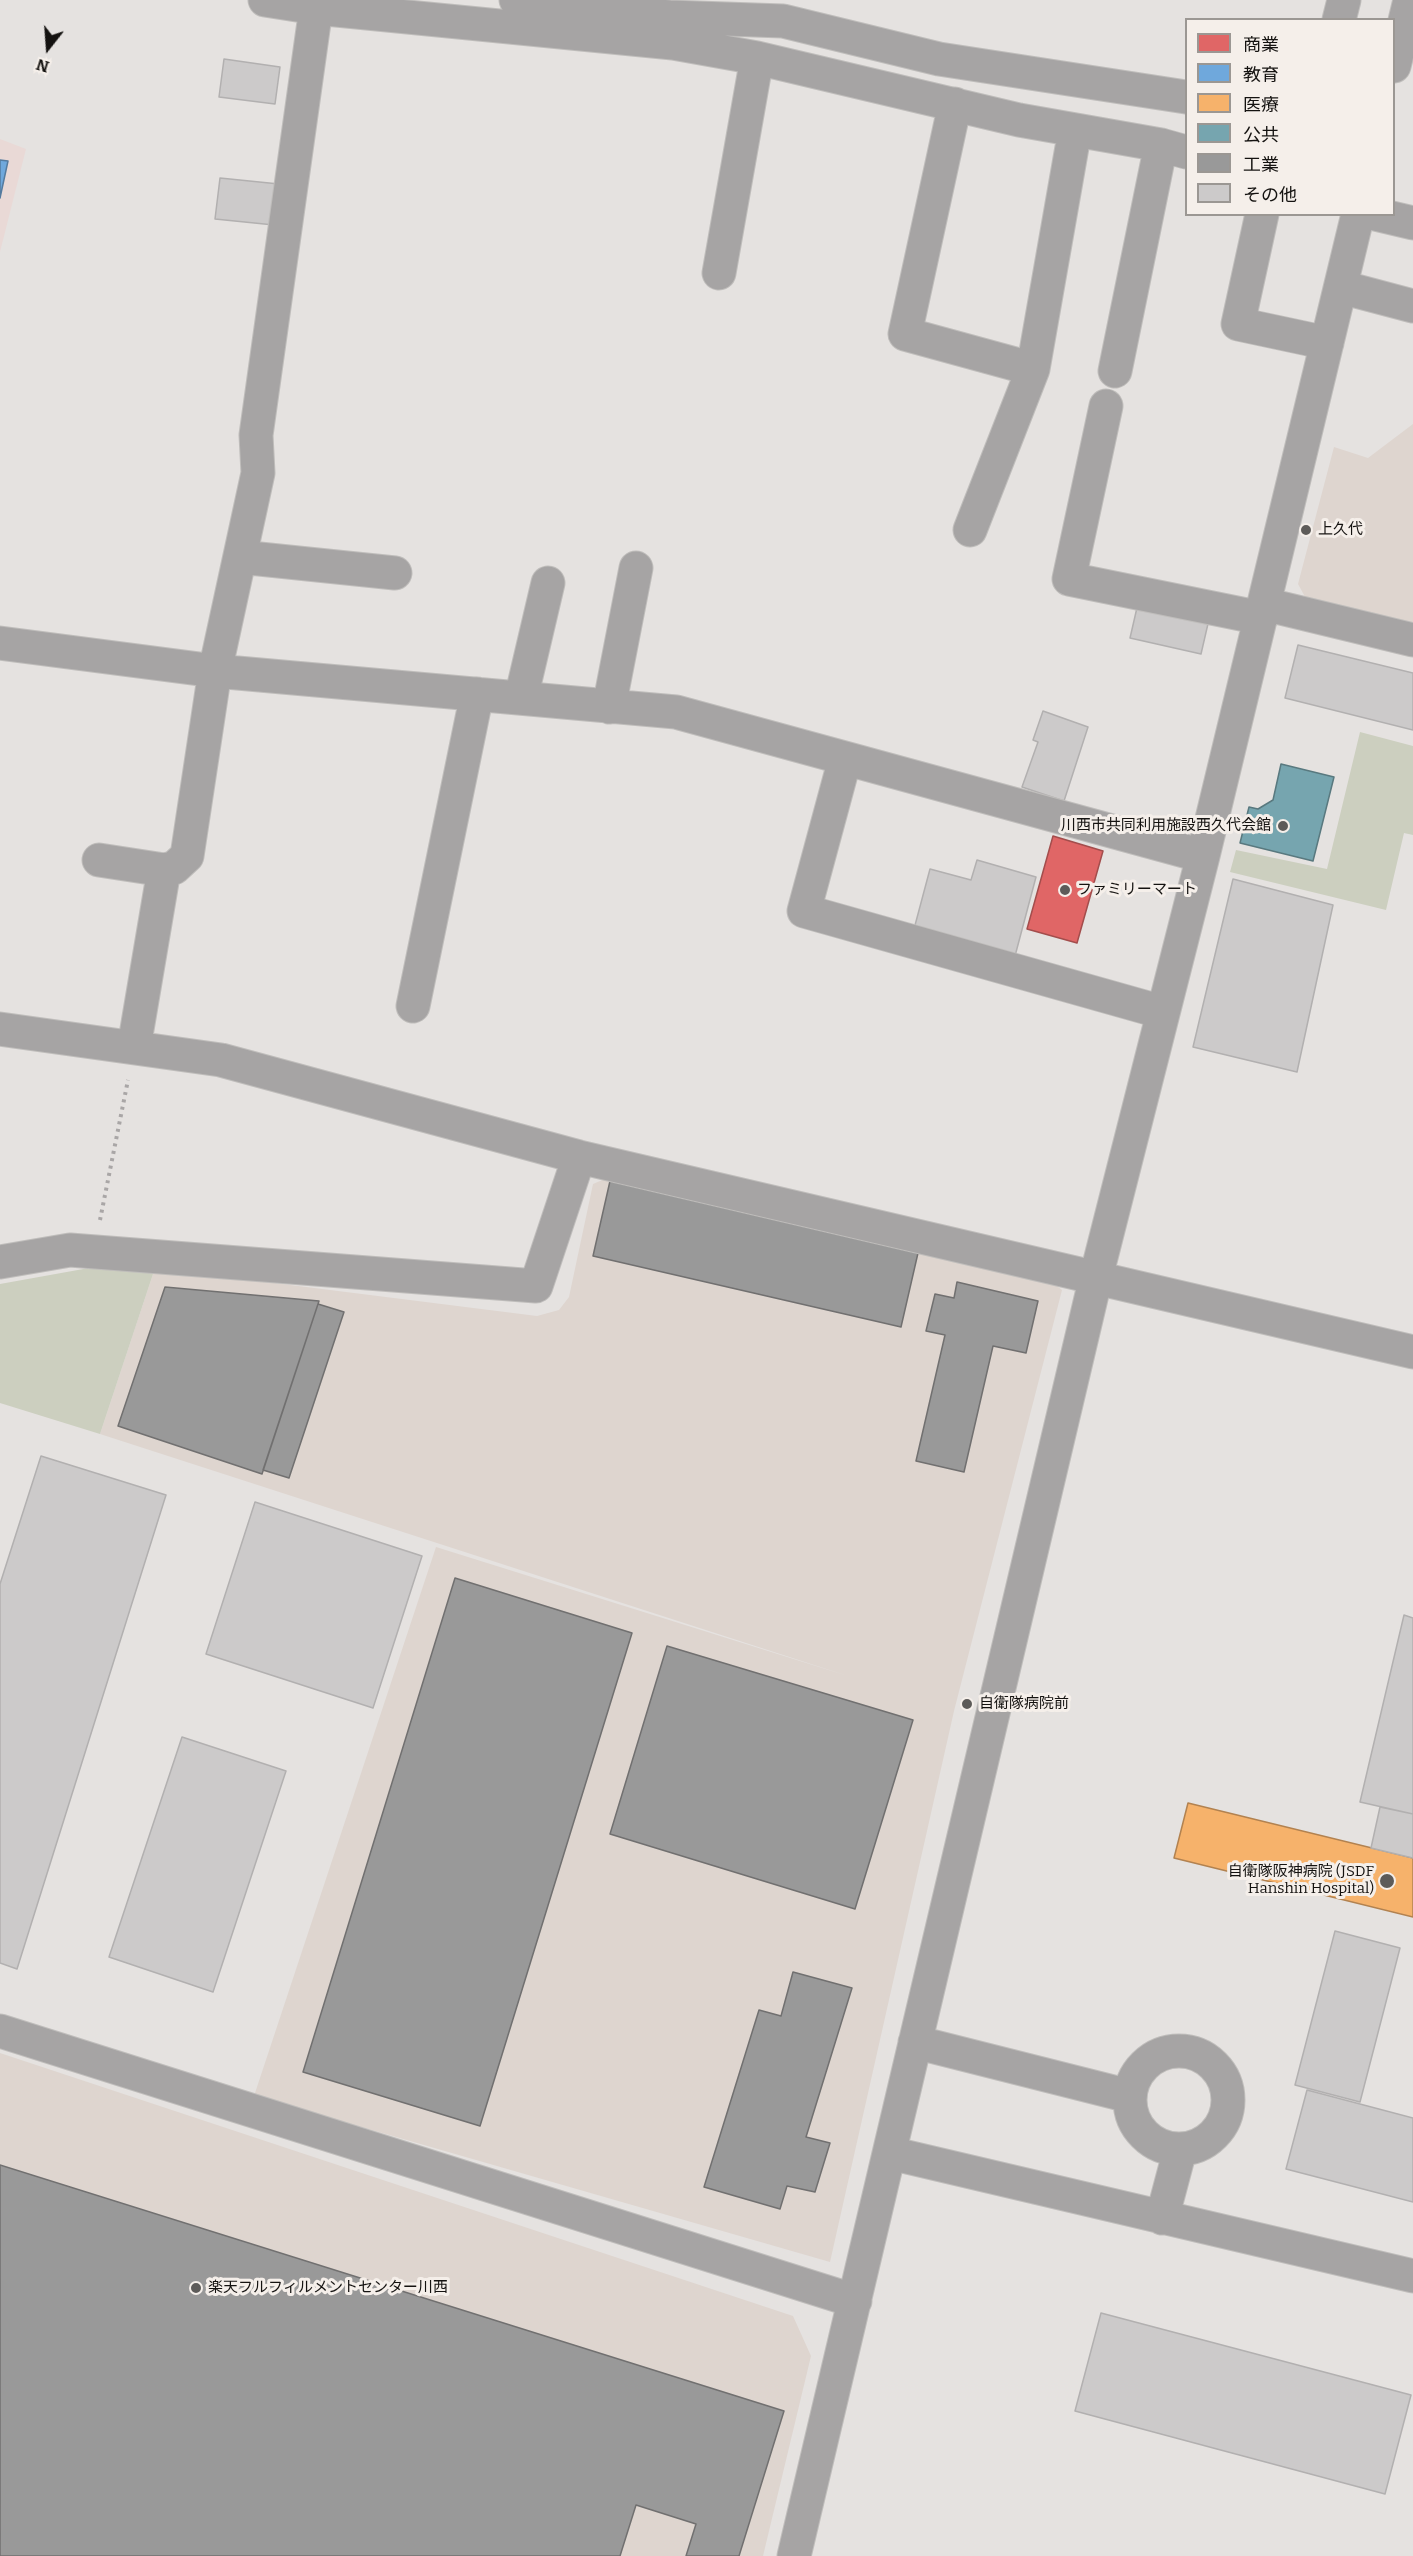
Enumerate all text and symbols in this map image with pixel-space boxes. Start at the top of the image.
north arrow [18,18,78,78]
legend [1185,18,1395,216]
text: 商業 [1243,34,1279,56]
text: N [34,55,51,77]
text: 教育 [1243,64,1279,86]
text: 医療 [1243,94,1279,116]
text: 公共 [1243,124,1279,146]
text: 工業 [1243,154,1279,176]
text: その他 [1243,184,1297,206]
place label: 上久代 [1318,521,1363,539]
marker: 上久代 [1299,523,1313,537]
place label: 川西市共同利用施設西久代会館 [1061,817,1271,835]
marker: 川西市共同利用施設西久代会館 [1276,819,1290,833]
place label: ファミリーマート [1077,881,1197,899]
marker: ファミリーマート [1058,883,1072,897]
place label: 自衛隊病院前 [979,1695,1069,1713]
marker: 自衛隊病院前 [960,1697,974,1711]
place label: 自衛隊阪神病院 (JSDF Hanshin Hospital) [1228,1863,1374,1898]
marker: 自衛隊阪神病院 (JSDF Hanshin Hospital) [1378,1872,1396,1890]
place label: 楽天フルフィルメントセンター川西 [208,2279,448,2297]
marker: 楽天フルフィルメントセンター川西 [189,2281,203,2295]

